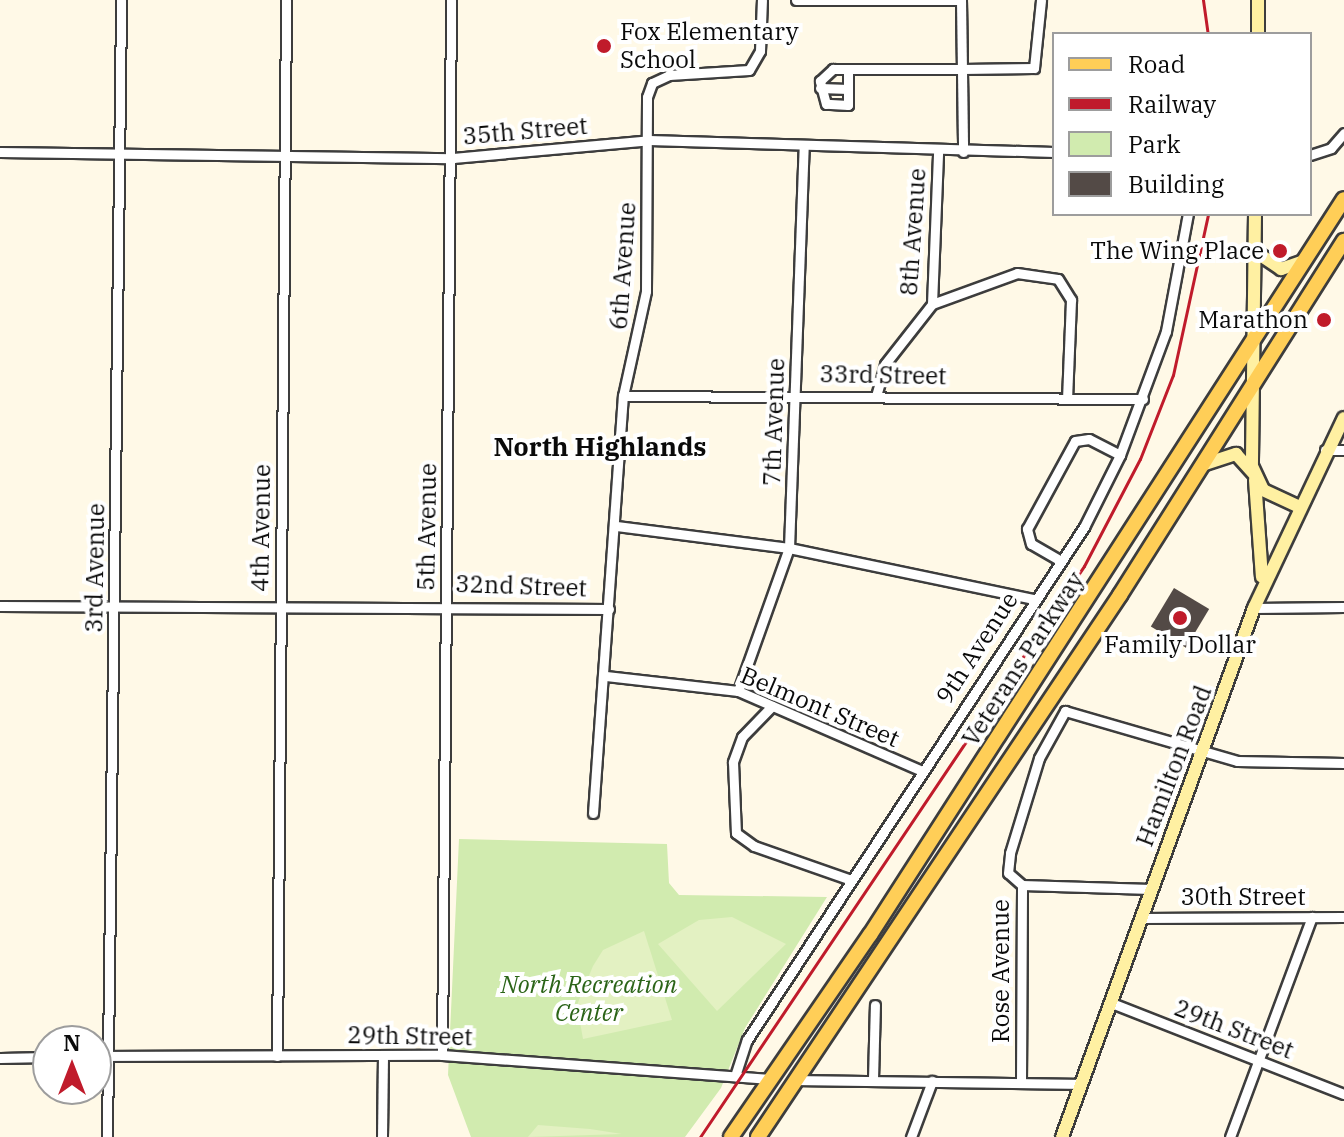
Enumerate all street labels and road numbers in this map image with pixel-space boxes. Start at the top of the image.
street label: 35th Street [461,111,589,151]
street label: 8th Avenue [894,167,932,297]
street label: 6th Avenue [604,201,642,331]
street label: 7th Avenue [757,358,791,486]
street label: 33rd Street [819,359,947,391]
street label: 5th Avenue [411,463,443,591]
street label: 4th Avenue [245,464,277,592]
street label: 3rd Avenue [79,503,111,633]
street label: Veterans Parkway [956,567,1090,751]
street label: 32nd Street [455,569,587,603]
street label: 9th Avenue [930,587,1024,709]
street label: Belmont Street [736,661,904,753]
street label: Hamilton Road [1130,682,1218,850]
street label: 30th Street [1180,883,1306,911]
street label: Rose Avenue [987,899,1015,1043]
street label: 29th Street [1170,993,1298,1065]
street label: 29th Street [347,1021,473,1051]

